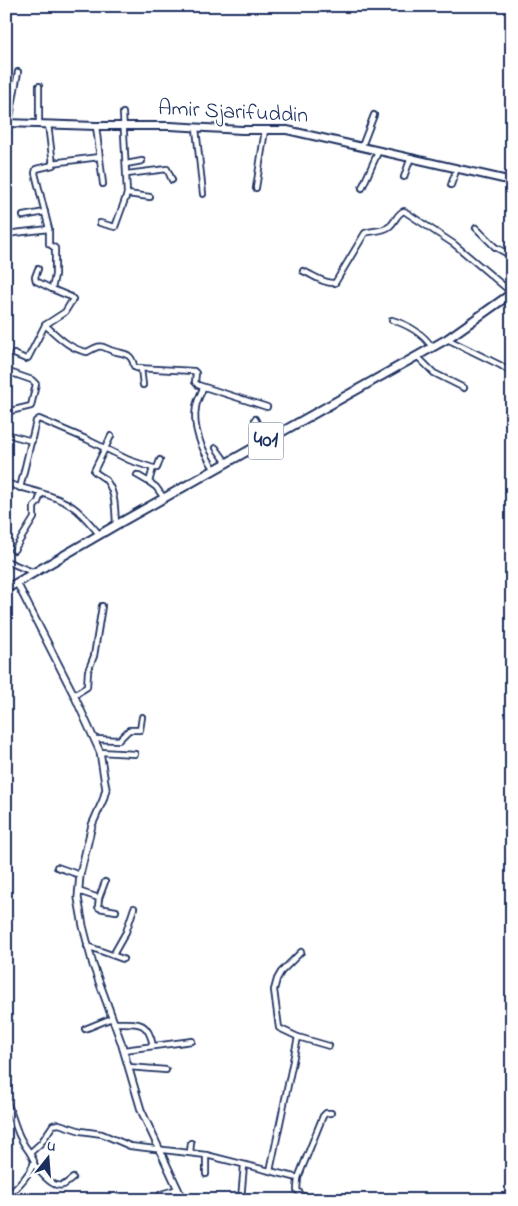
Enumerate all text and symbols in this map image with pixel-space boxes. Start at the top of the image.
street label: Amir Sjarifuddin [157,93,309,133]
road number: 401 [248,422,284,460]
north arrow [22,1134,72,1184]
text: U [44,1136,59,1158]

